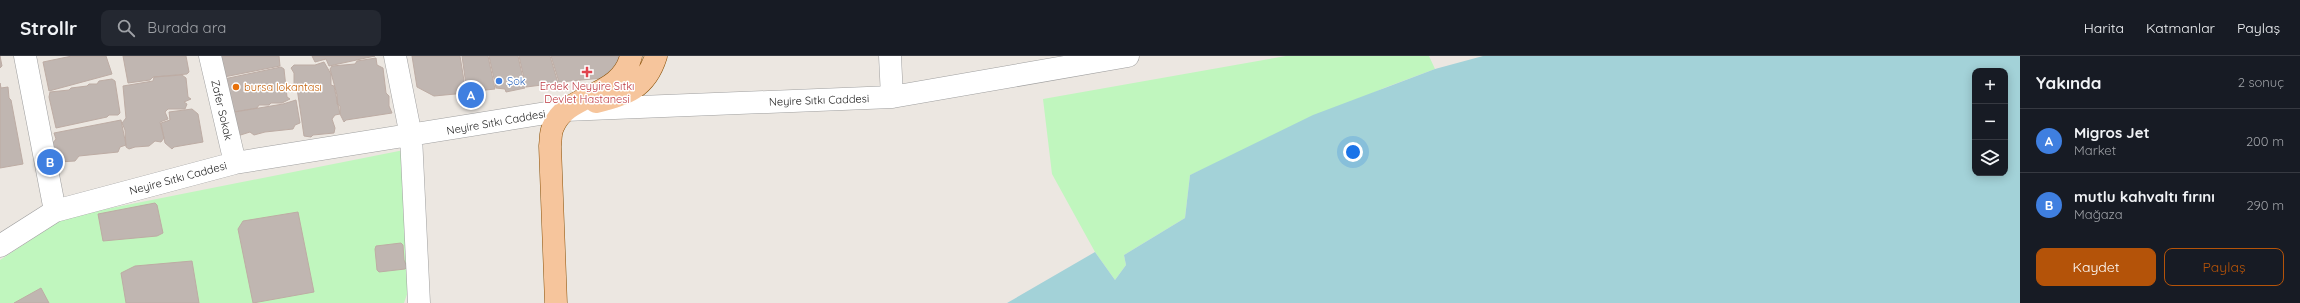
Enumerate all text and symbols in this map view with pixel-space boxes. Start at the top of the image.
search box [101,10,381,46]
text: Strollr [20,16,77,40]
icon: search [115,17,137,39]
text: Burada ara [147,18,226,37]
text: Harita [2084,19,2124,37]
text: Katmanlar [2146,19,2215,37]
text: Paylaş [2237,19,2280,37]
marker: Erdek Neyyire Sıtkı Devlet Hastanesi [581,66,593,78]
map controls [1972,68,2008,176]
button: + [1972,68,2008,104]
text: Yakında [2036,72,2101,93]
place label: Şok [507,74,526,88]
text: 2 sonuç [2238,74,2284,90]
marker: Şok [494,76,504,86]
street label: Zafer Sokak [208,78,236,142]
place label: Erdek Neyyire Sıtkı Devlet Hastanesi [540,79,634,106]
place label: bursa lokantası [244,80,322,94]
pin: A [458,80,484,110]
marker: bursa lokantası [231,82,241,92]
street label: Neyire Sıtkı Caddesi [769,91,869,109]
button: − [1972,104,2008,140]
street label: Neyire Sıtkı Caddesi [445,106,547,138]
text: Migros Jet [2074,123,2150,142]
text: A [2045,133,2053,149]
text: 200 m [2246,133,2284,149]
button: layers [1972,140,2008,176]
your location [1343,142,1363,162]
text: Market [2074,142,2116,158]
pin: B [37,147,63,177]
street label: Neyire Sıtkı Caddesi [128,158,228,198]
text: mutlu kahvaltı fırını [2074,187,2215,206]
text: B [2045,197,2053,213]
text: 290 m [2246,197,2284,213]
text: Mağaza [2074,206,2123,222]
button: Kaydet [2036,248,2156,286]
button: Paylaş [2164,248,2284,286]

